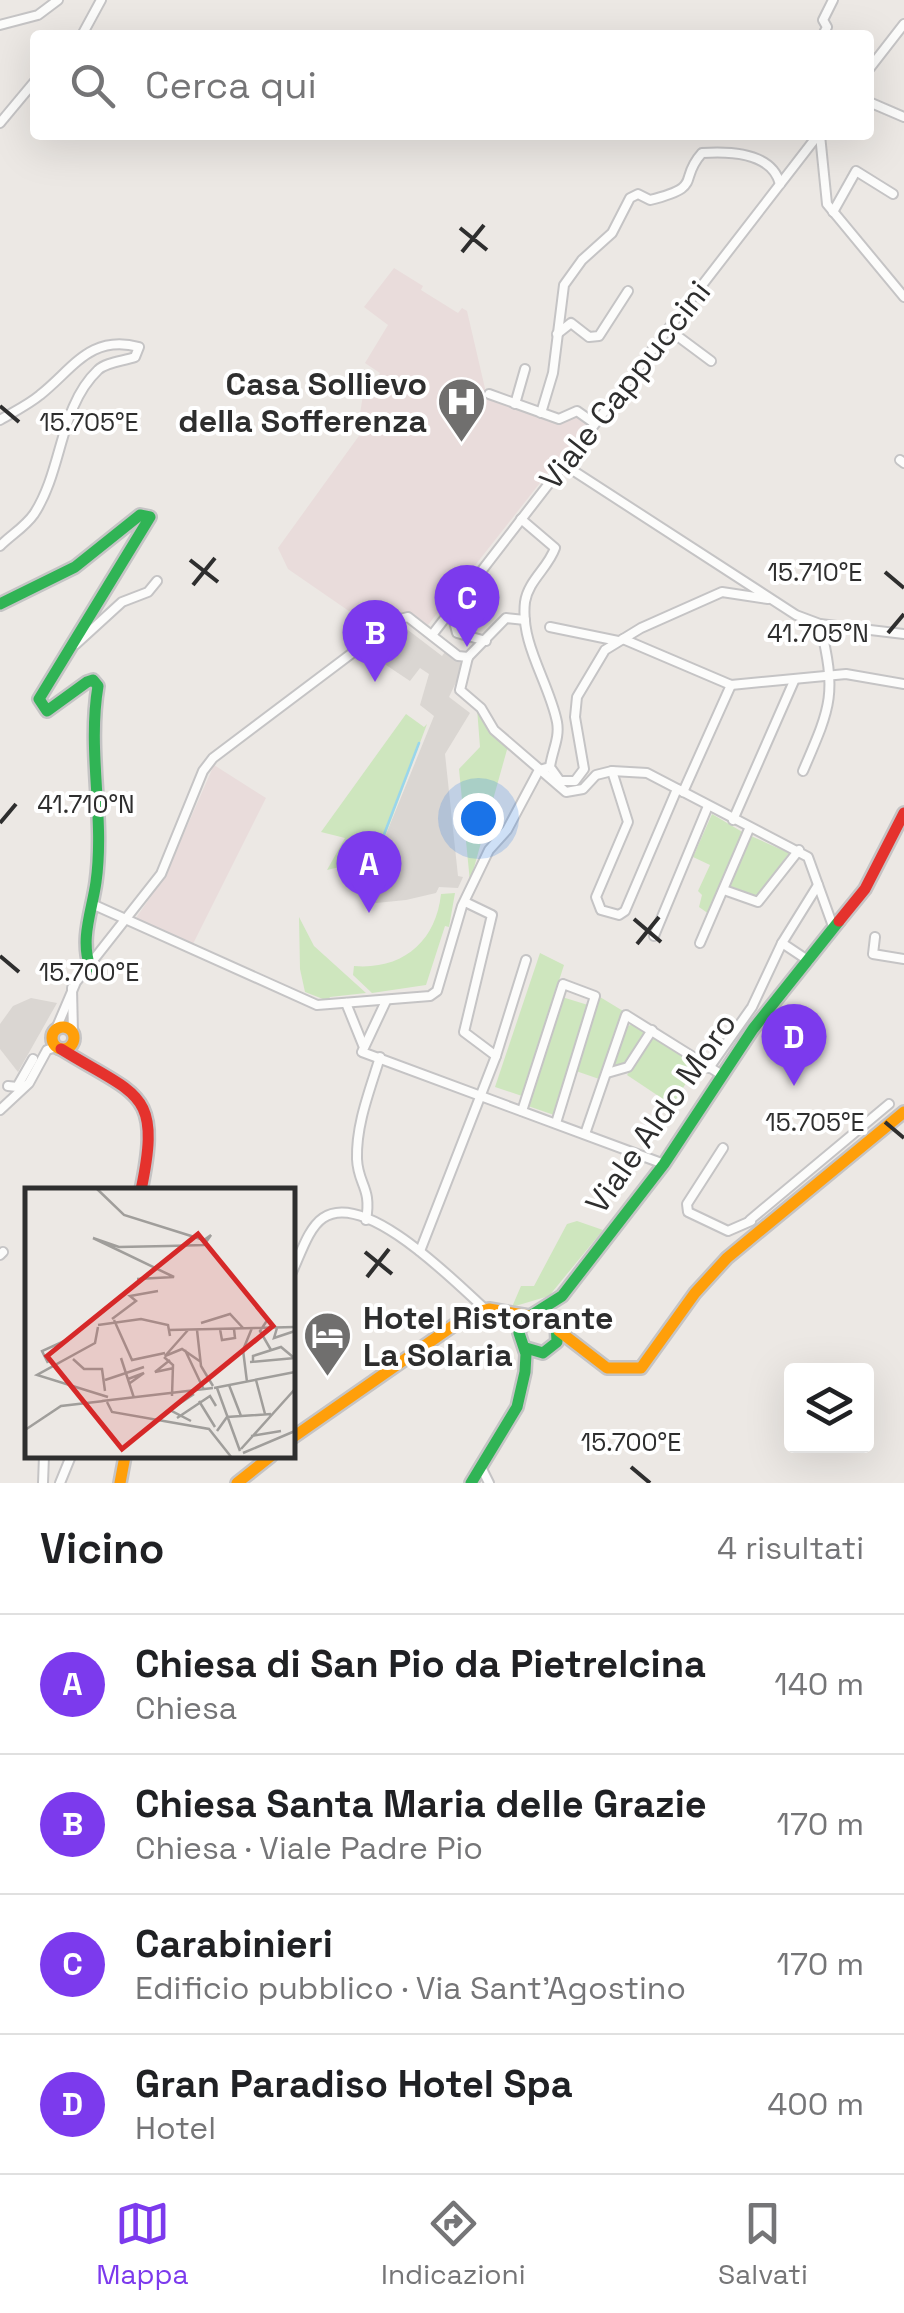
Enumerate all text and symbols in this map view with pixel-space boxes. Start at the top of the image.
search box [30,30,874,140]
icon: search [65,58,120,113]
text: Cerca qui [145,61,317,109]
street label: Viale Cappuccini [531,272,719,498]
place label: Casa Sollievo della Sofferenza [178,364,427,441]
hospital icon: Casa Sollievo della Sofferenza [436,376,488,444]
text: 15.705°E [39,406,139,438]
text: 15.710°E [768,556,862,588]
pin: C [434,564,500,647]
pin: B [342,600,408,682]
text: 41.705°N [767,617,869,649]
text: 41.710°N [37,788,135,820]
your location [453,793,504,844]
pin: A [336,830,402,913]
text: 15.700°E [39,956,139,988]
pin: D [762,1004,826,1086]
street label: Viale Aldo Moro [577,1005,745,1221]
text: 15.705°E [765,1106,865,1138]
inset map [25,1188,295,1458]
place label: Hotel Ristorante La Solaria [363,1298,614,1375]
hotel icon: Hotel Ristorante La Solaria [302,1310,354,1378]
map controls [784,1363,874,1453]
button: layers [784,1363,874,1453]
text: 15.700°E [581,1426,681,1458]
text: Vicino [40,1522,165,1575]
text: 4 risultati [717,1528,864,1568]
text: Chiesa di San Pio da Pietrelcina [135,1640,706,1688]
text: A [62,1664,83,1704]
text: 140 m [774,1664,864,1704]
text: Chiesa [135,1688,237,1728]
text: Chiesa Santa Maria delle Grazie [135,1780,707,1828]
text: B [62,1804,83,1844]
text: 170 m [777,1804,864,1844]
text: Chiesa · Viale Padre Pio [135,1828,483,1868]
text: Carabinieri [135,1920,333,1968]
text: C [62,1944,83,1984]
text: 170 m [777,1944,864,1984]
text: Edificio pubblico · Via Sant'Agostino [135,1968,686,2008]
text: Gran Paradiso Hotel Spa [135,2060,573,2108]
text: D [62,2084,83,2124]
text: 400 m [767,2084,864,2124]
text: Hotel [135,2108,216,2148]
tab: Mappa [96,2196,189,2292]
tab: Indicazioni [381,2196,526,2292]
tab: Salvati [718,2196,808,2292]

